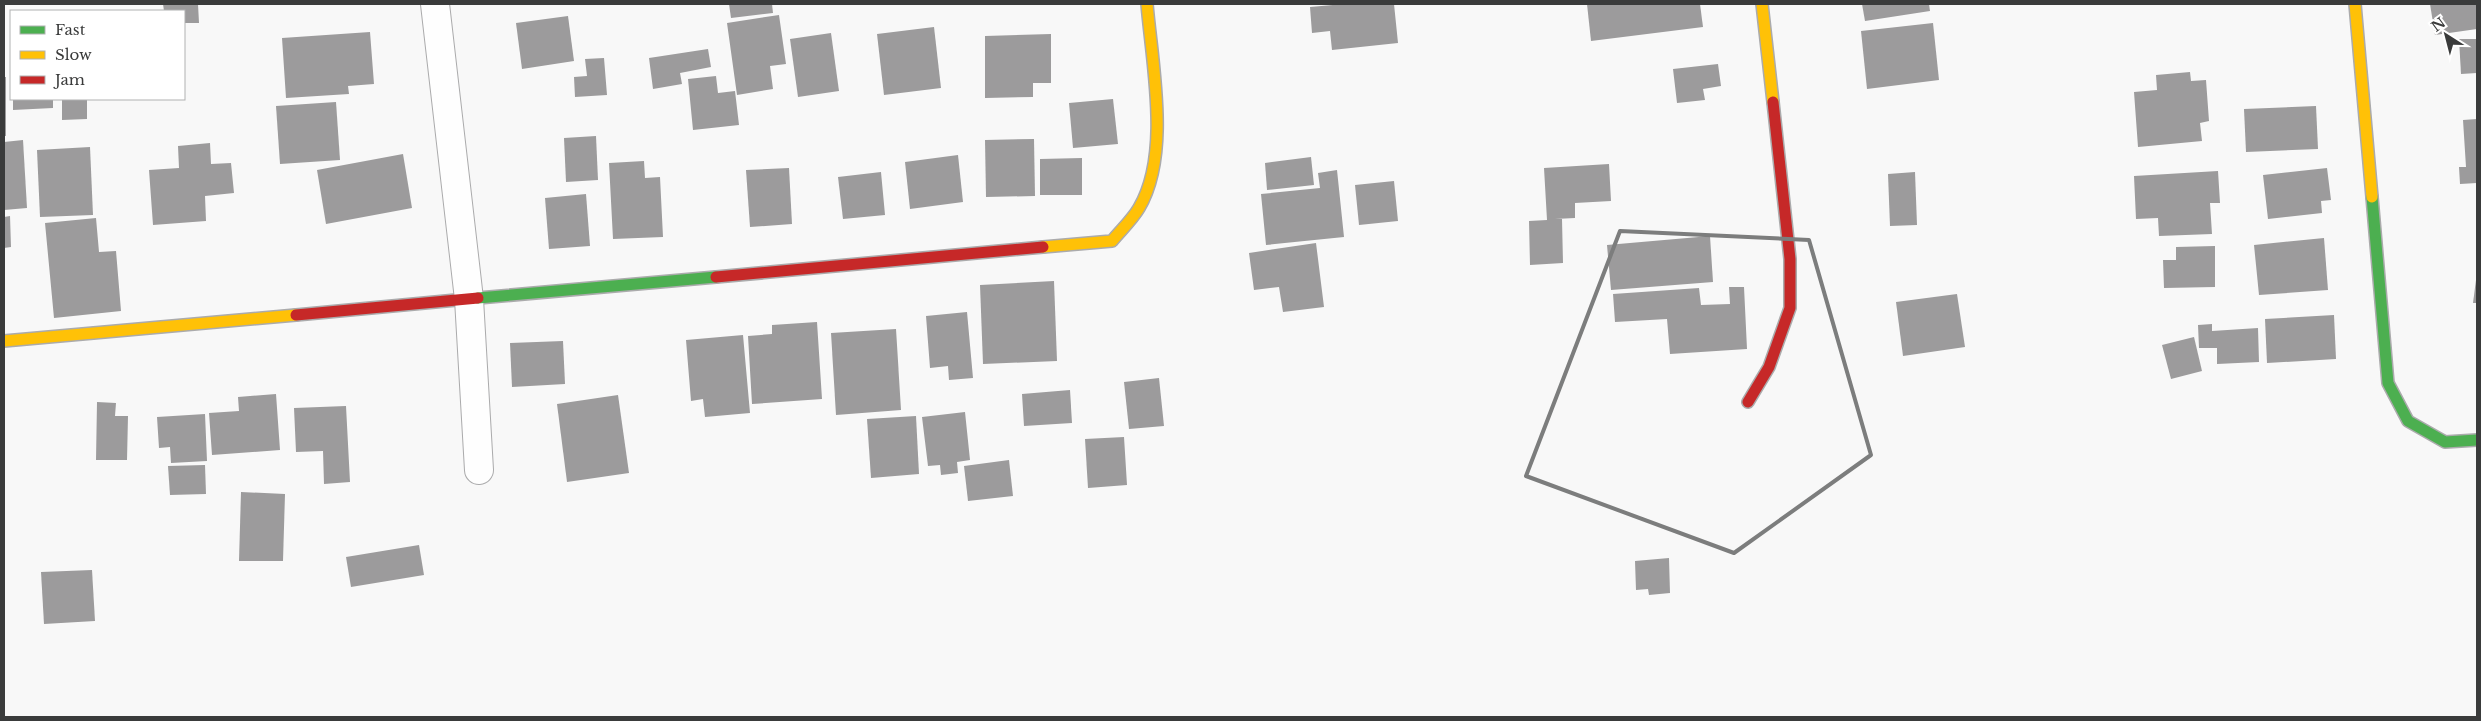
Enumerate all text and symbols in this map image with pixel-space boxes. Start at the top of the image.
legend [10,10,185,100]
north arrow [2421,10,2471,60]
text: N [2428,13,2449,36]
text: Fast [55,20,86,39]
text: Slow [55,45,92,64]
text: Jam [53,70,85,89]

